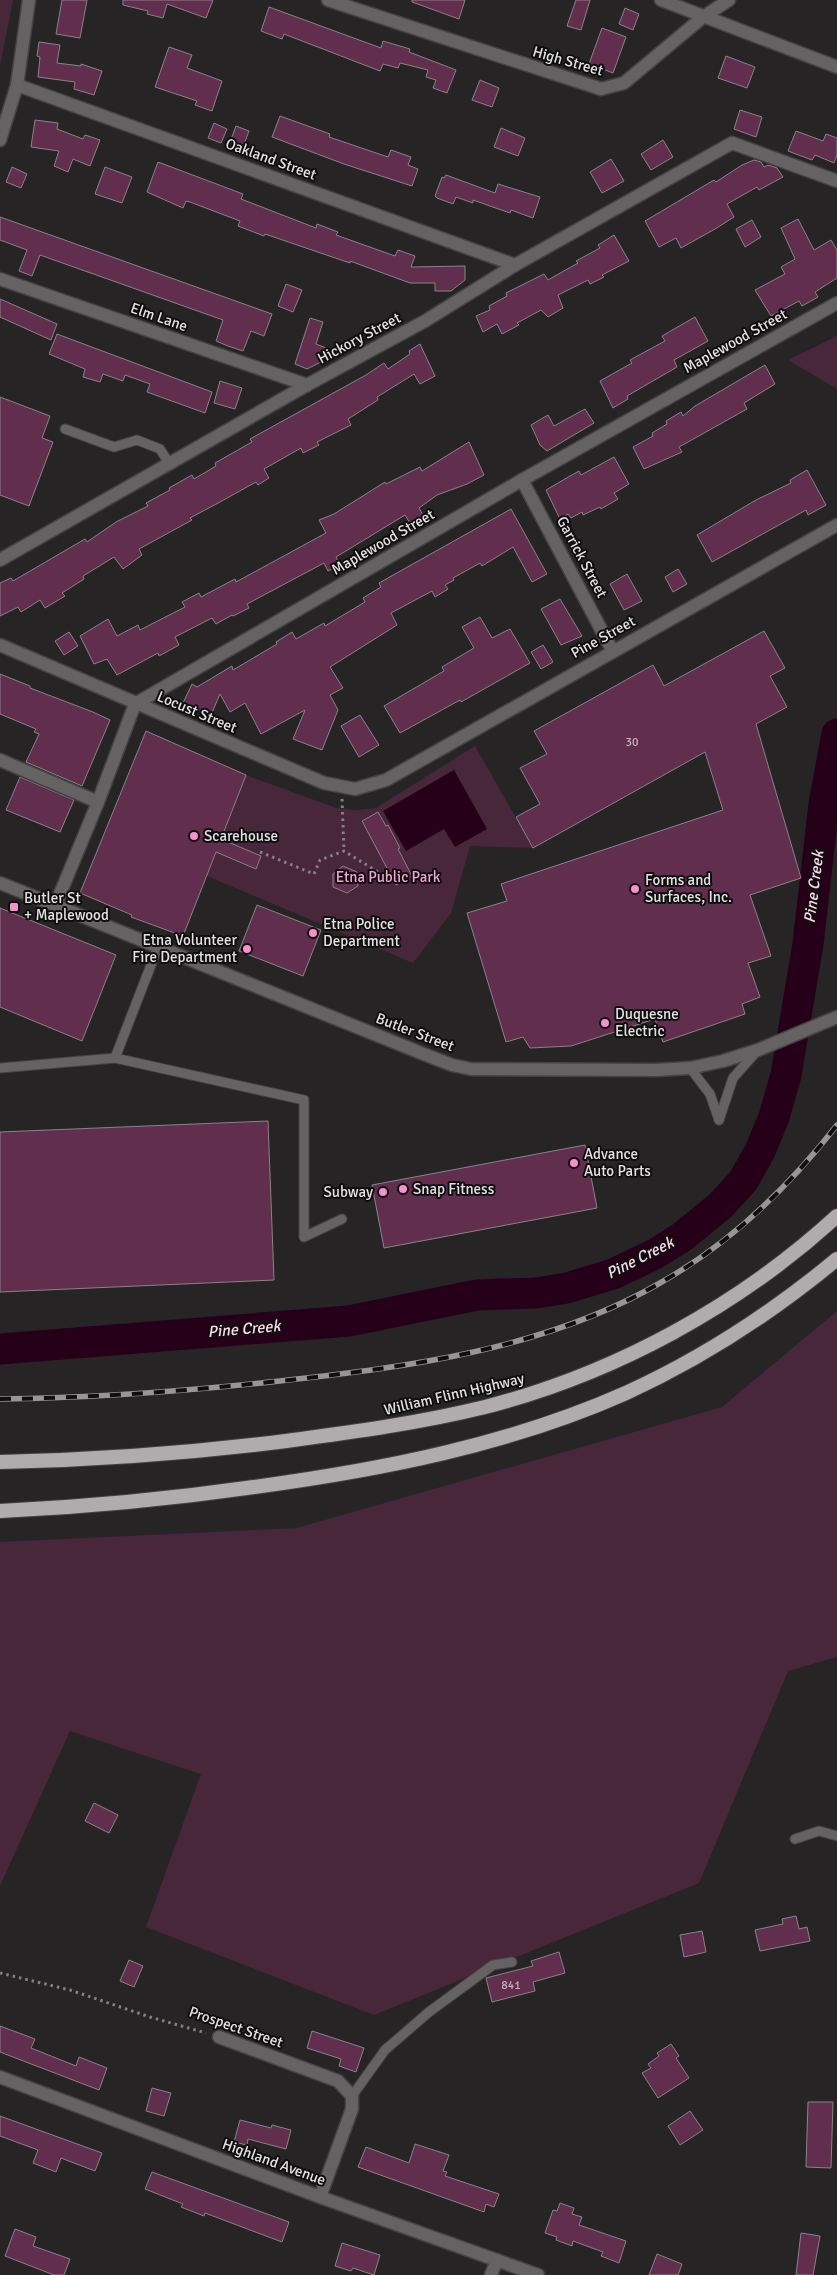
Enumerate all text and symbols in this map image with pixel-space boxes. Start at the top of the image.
street label: High Street [531,42,605,80]
street label: Oakland Street [223,134,319,184]
street label: Elm Lane [128,299,190,335]
street label: Maplewood Street [680,305,790,377]
street label: Hickory Street [314,309,404,367]
street label: Maplewood Street [328,505,438,579]
street label: Garrick Street [553,513,611,601]
street label: Pine Street [568,612,638,662]
street label: Locust Street [154,687,240,737]
house number: 30 [626,735,638,750]
place label: Scarehouse [204,827,278,845]
marker: Scarehouse [188,830,200,842]
water label: Pine Creek [800,848,829,924]
park label: Etna Public Park [336,868,441,886]
place label: Forms and Surfaces, Inc. [645,871,732,906]
marker: Forms and Surfaces, Inc. [629,883,641,895]
place label: Butler St + Maplewood [24,889,109,924]
marker: Butler St + Maplewood [8,901,20,913]
place label: Etna Police Department [323,915,400,950]
marker: Etna Police Department [307,927,319,939]
place label: Etna Volunteer Fire Department [132,931,237,966]
marker: Etna Volunteer Fire Department [241,943,253,955]
place label: Duquesne Electric [615,1005,679,1040]
street label: Butler Street [373,1009,457,1055]
marker: Duquesne Electric [599,1017,611,1029]
place label: Advance Auto Parts [584,1145,651,1180]
marker: Advance Auto Parts [568,1157,580,1169]
place label: Snap Fitness [413,1180,495,1198]
place label: Subway [323,1183,373,1201]
marker: Snap Fitness [397,1183,409,1195]
marker: Subway [377,1186,389,1198]
water label: Pine Creek [603,1232,679,1283]
water label: Pine Creek [207,1316,283,1342]
street label: William Flinn Highway [382,1369,526,1419]
house number: 841 [501,1978,521,1993]
street label: Prospect Street [187,2003,285,2051]
street label: Highland Avenue [220,2135,328,2189]

